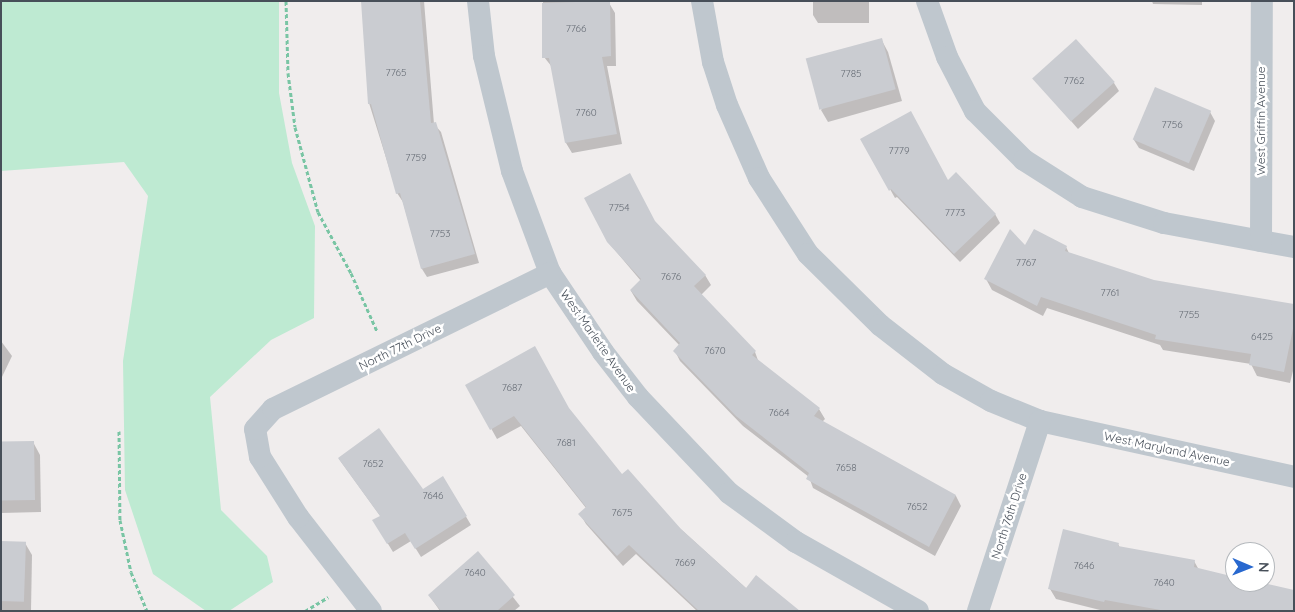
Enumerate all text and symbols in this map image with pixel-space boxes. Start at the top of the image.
house number: 7766 [566,23,586,35]
street label: West Griffin Avenue [1254,66,1268,176]
house number: 7765 [386,67,406,79]
house number: 7785 [840,68,862,80]
house number: 7762 [1064,75,1084,87]
house number: 7760 [575,107,597,119]
house number: 7756 [1161,119,1183,131]
house number: 7779 [889,145,909,157]
house number: 7759 [405,152,427,164]
house number: 7754 [609,202,629,214]
house number: 7773 [945,207,965,219]
house number: 7753 [430,228,450,240]
house number: 7767 [1016,257,1036,269]
house number: 7676 [661,271,681,283]
street label: West Marlette Avenue [557,287,639,395]
house number: 7761 [1101,287,1119,299]
house number: 7755 [1178,309,1200,321]
street label: North 77th Drive [356,321,444,373]
house number: 6425 [1251,331,1273,343]
house number: 7670 [704,345,726,357]
house number: 7687 [502,382,522,394]
house number: 7664 [768,407,790,419]
street label: West Maryland Avenue [1103,429,1231,469]
house number: 7681 [556,437,576,449]
house number: 7652 [362,458,384,470]
house number: 7658 [835,462,857,474]
street label: North 76th Drive [988,471,1030,561]
house number: 7646 [422,490,444,502]
house number: 7652 [906,501,928,513]
house number: 7675 [612,507,632,519]
north arrow [1225,542,1275,592]
house number: 7669 [674,557,696,569]
house number: 7646 [1073,560,1095,572]
text: N [1255,562,1273,573]
house number: 7640 [464,567,486,579]
house number: 7640 [1153,577,1175,589]

